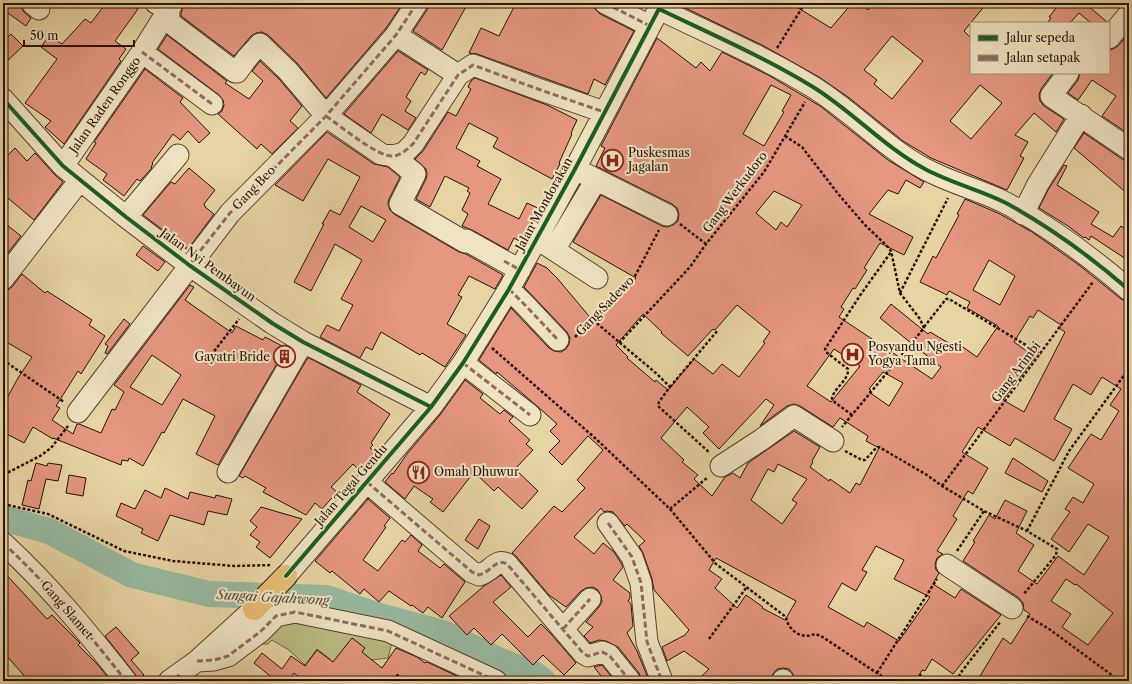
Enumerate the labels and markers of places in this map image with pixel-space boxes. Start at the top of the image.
place label: Puskesmas Jagalan [626,145,690,174]
hospital icon: Puskesmas Jagalan [600,147,626,173]
place label: Posyandu Ngesti Yogya Tama [867,339,962,368]
hospital icon: Posyandu Ngesti Yogya Tama [839,341,865,367]
building icon: Gayatri Bride [272,344,298,370]
place label: Gayatri Bride [194,349,270,364]
restaurant icon: Omah Dhuwur [406,459,432,485]
place label: Omah Dhuwur [434,464,519,479]

